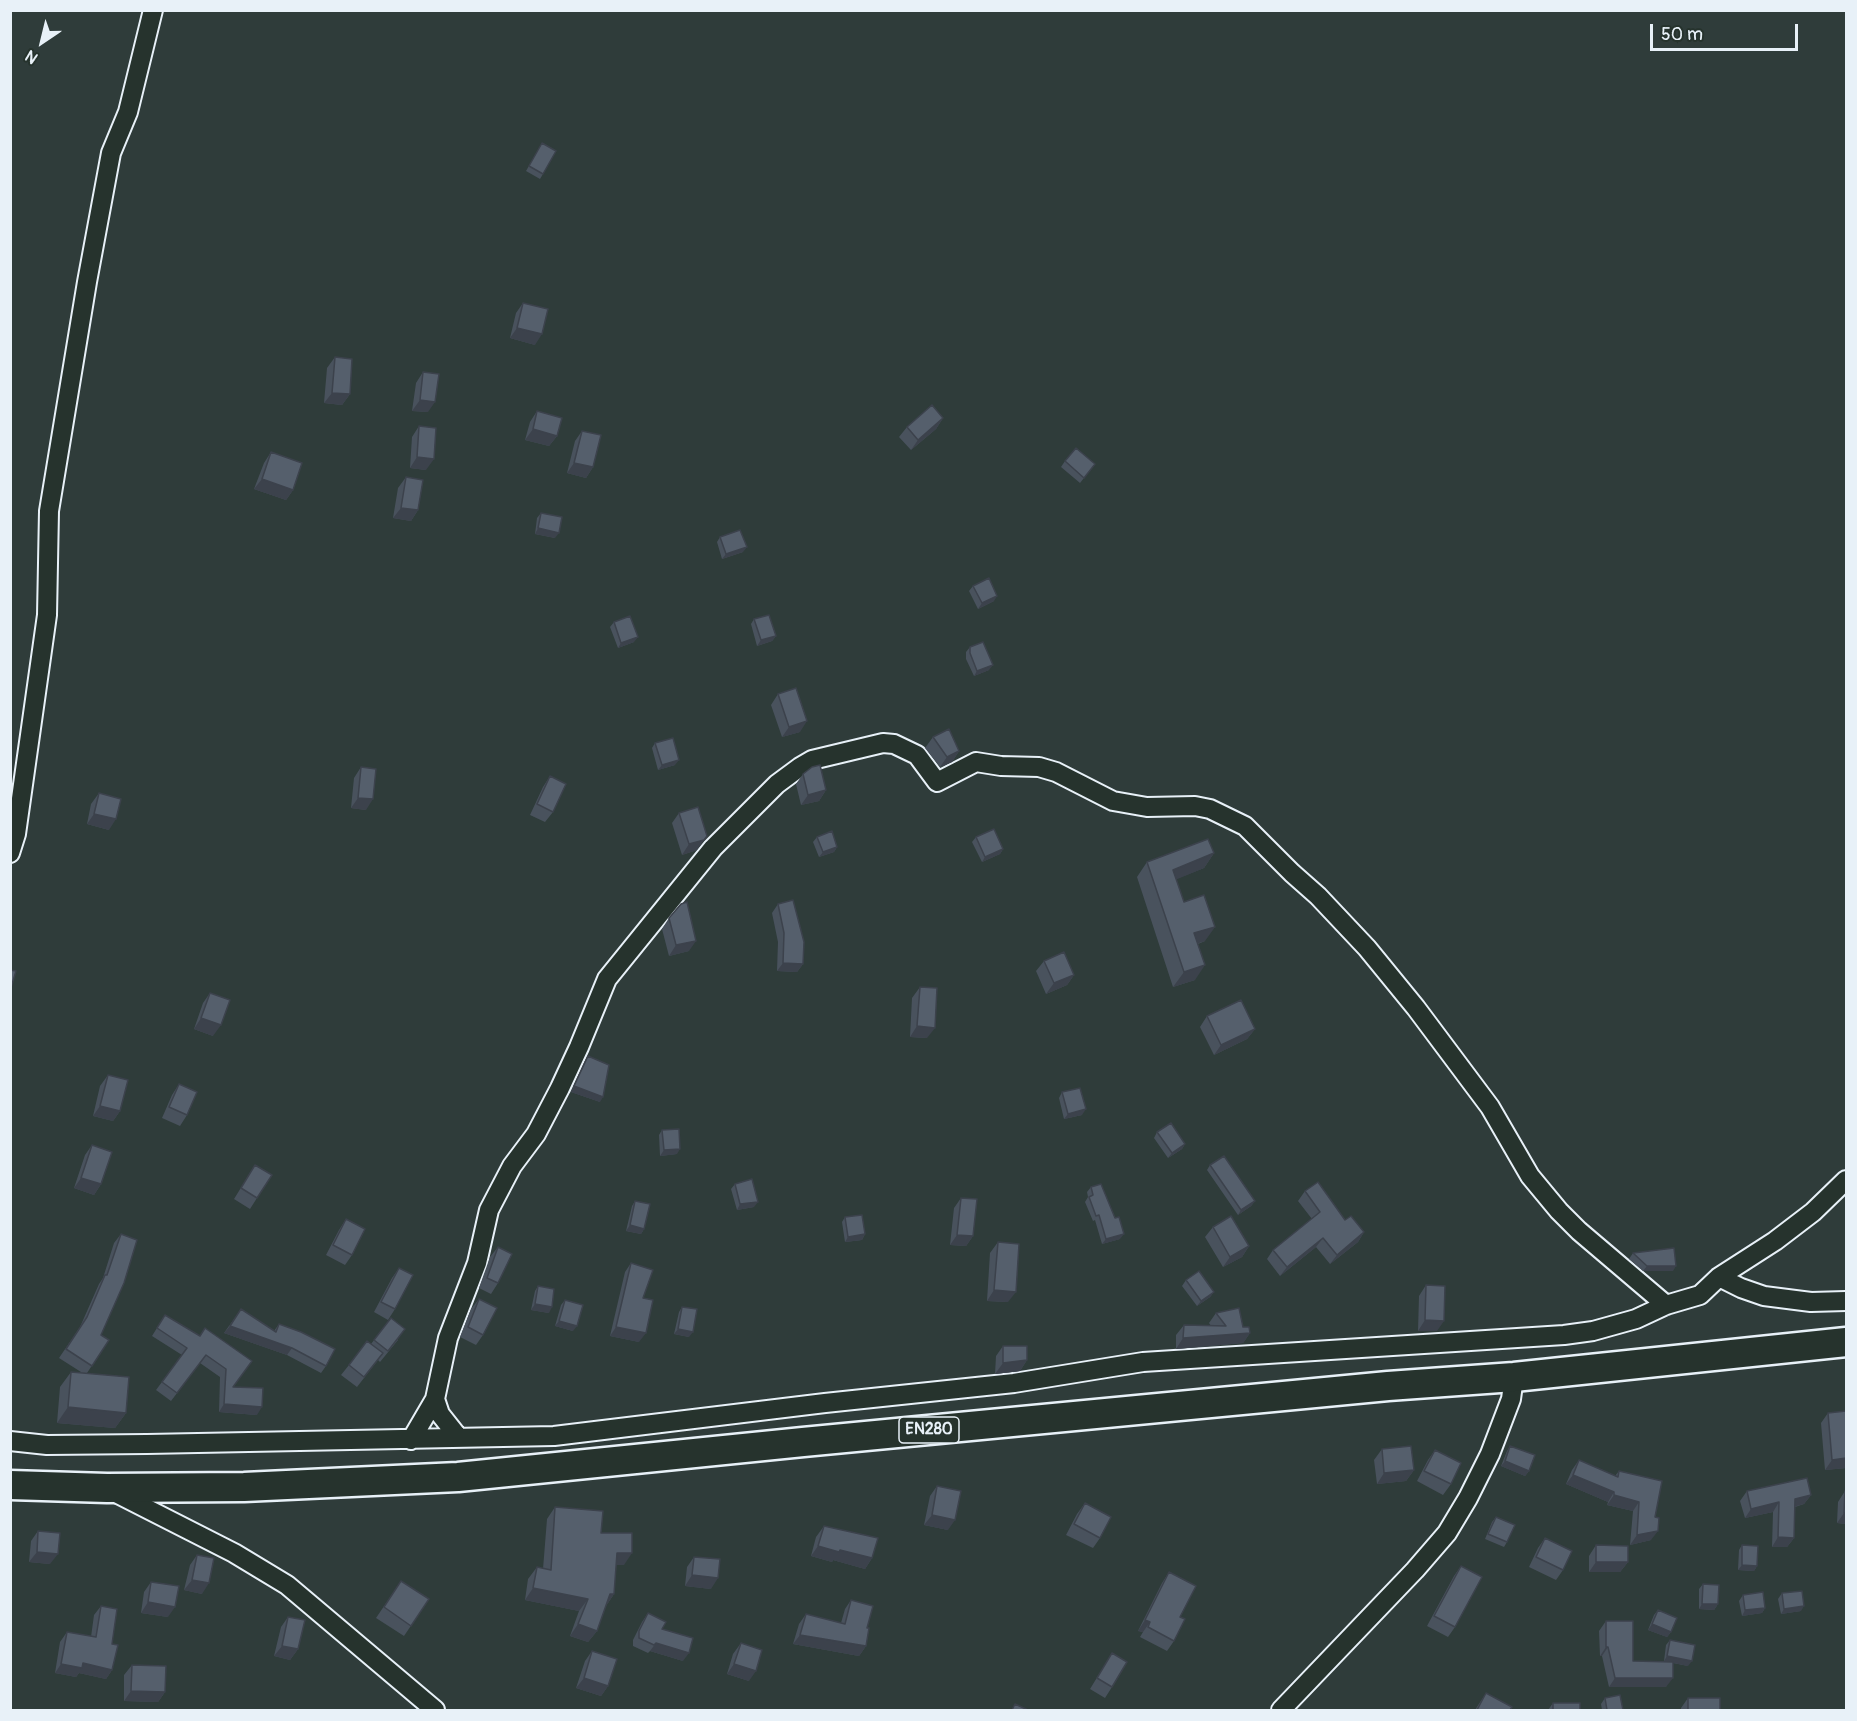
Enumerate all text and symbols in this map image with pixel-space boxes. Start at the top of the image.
north arrow [12,12,72,72]
scale bar [1653,12,1802,50]
text: 50 m [1661,23,1703,46]
text: N [22,45,42,68]
road number: EN280 [899,1417,959,1443]

